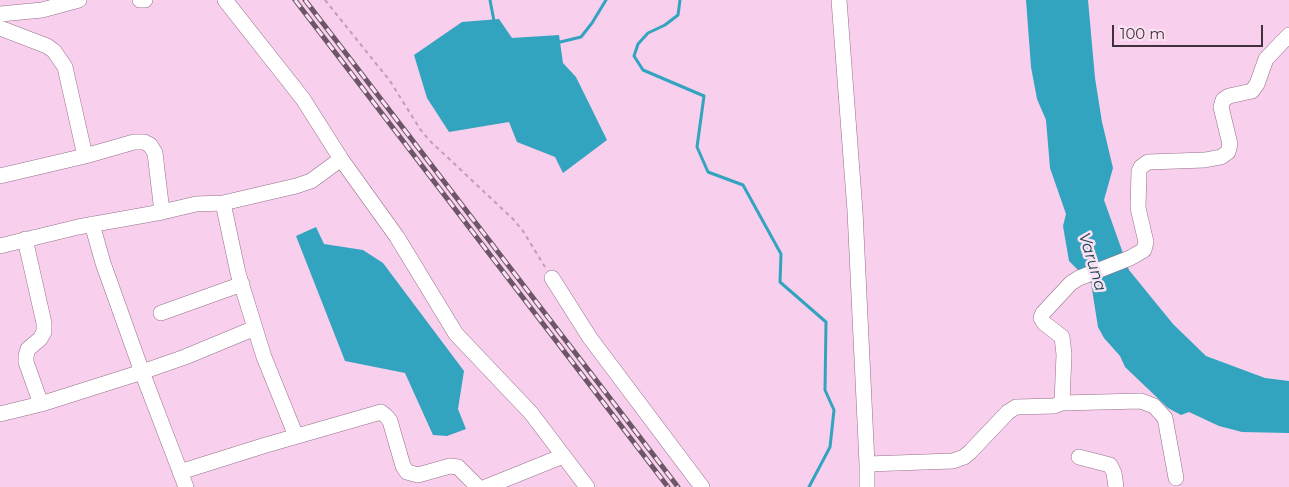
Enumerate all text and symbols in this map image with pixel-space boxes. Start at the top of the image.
scale bar [1114,15,1265,47]
text: 100 m [1120,24,1165,43]
water label: Varuna [1074,231,1110,293]

